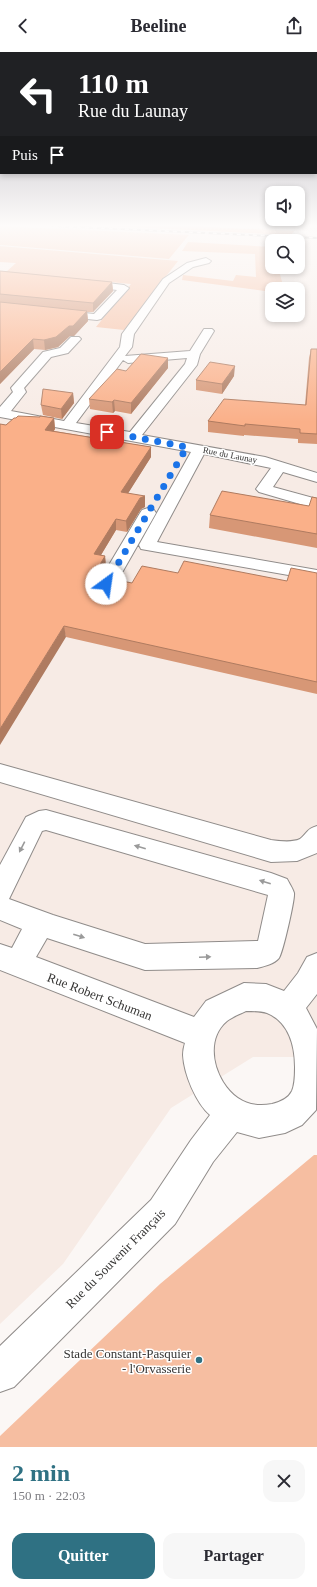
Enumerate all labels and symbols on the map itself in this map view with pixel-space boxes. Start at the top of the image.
pin [90,415,124,449]
street label: Rue du Launay [202,445,258,465]
position arrow [85,563,127,605]
one-way arrow [19,841,25,853]
one-way arrow [134,844,146,850]
one-way arrow [259,879,271,885]
one-way arrow [73,933,85,939]
one-way arrow [199,954,212,960]
street label: Rue Robert Schuman [45,970,155,1024]
street label: Rue du Souvenir Français [62,1205,168,1311]
place label: Stade Constant-Pasquier - l'Orvasserie [64,1346,192,1376]
marker: Stade Constant-Pasquier - l'Orvasserie [194,1355,204,1365]

